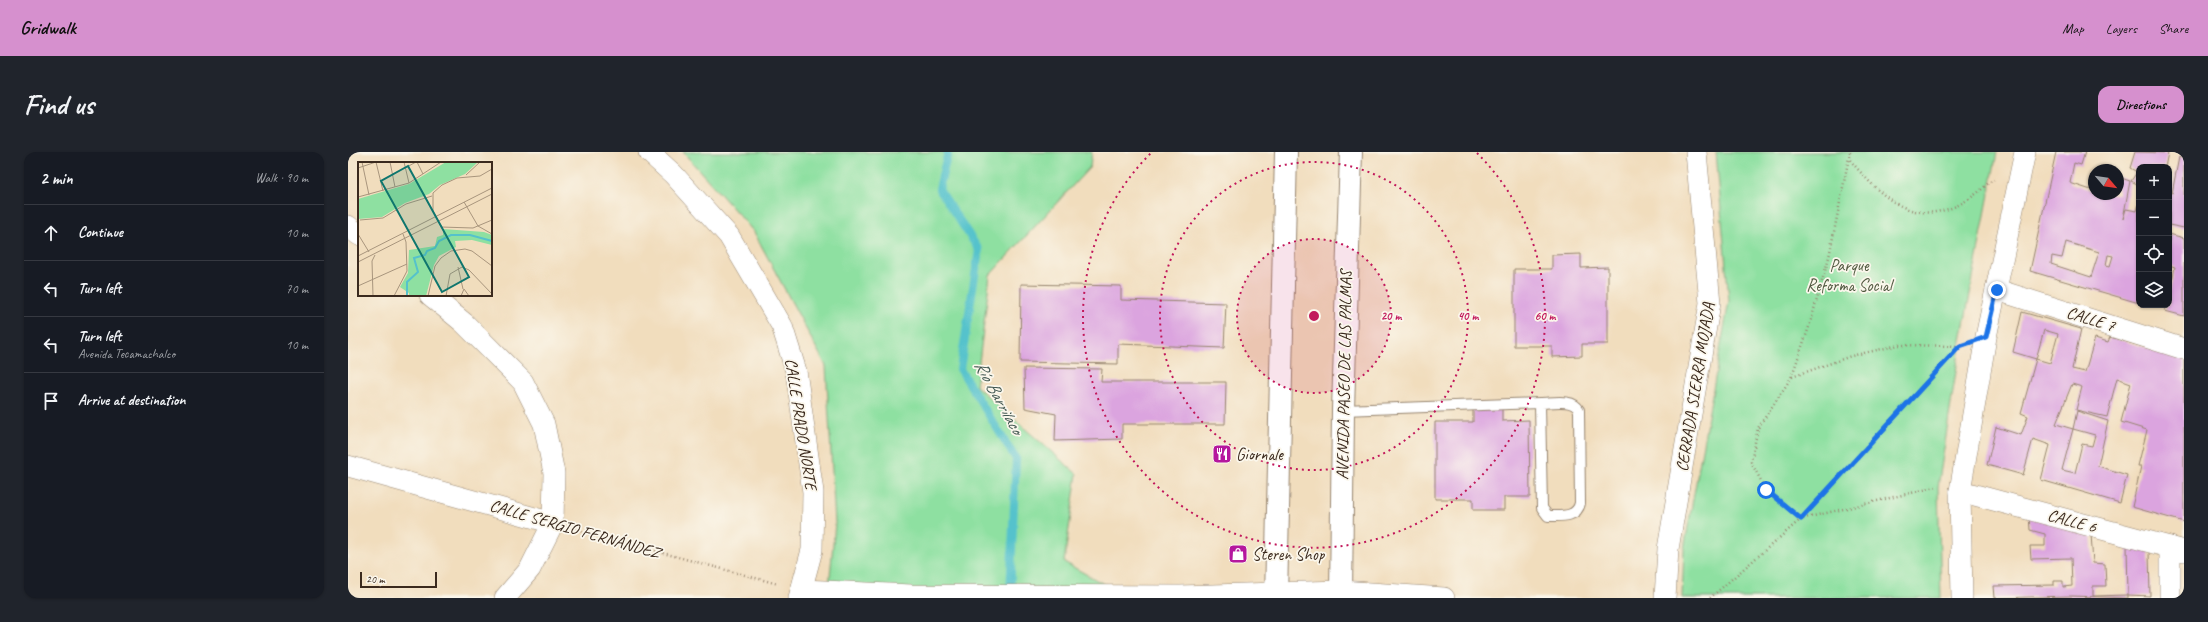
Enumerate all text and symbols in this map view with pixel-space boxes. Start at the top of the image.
text: Gridwalk [20,16,76,40]
text: Map [2062,20,2084,37]
text: Layers [2106,20,2137,37]
text: Share [2159,20,2188,37]
button: Directions [2098,86,2184,123]
text: Find us [24,87,94,122]
inset map [358,162,492,296]
north arrow [2088,164,2124,200]
map controls [2136,164,2172,308]
button: + [2136,164,2172,200]
text: 2 min [40,168,73,189]
text: Walk · 90 m [255,170,308,186]
button: − [2136,200,2172,236]
icon: ahead [40,222,62,244]
text: Continue [78,223,123,242]
text: 10 m [286,225,308,241]
button: locate [2136,236,2172,272]
park label: Parque Reforma Social [1806,255,1895,296]
street label: AVENIDA PASEO DE LAS PALMAS [1332,267,1356,480]
button: layers [2136,272,2172,308]
icon: left [40,278,62,300]
text: Turn left [78,279,121,298]
text: 70 m [286,281,308,297]
route end [1988,281,2006,299]
street label: CERRADA SIERRA MOJADA [1671,301,1719,473]
street label: CALLE 7 [2064,302,2119,337]
text: 20 m [1381,308,1402,324]
text: 40 m [1458,308,1479,324]
text: 60 m [1535,308,1557,324]
centre of rings [1307,309,1321,323]
text: Turn left [78,327,121,346]
icon: left [40,334,62,356]
text: 10 m [286,337,308,353]
text: Avenida Tecamachalco [78,346,175,362]
street label: CALLE PRADO NORTE [780,357,822,494]
water label: Río Barrilaco [970,357,1030,441]
icon: arrive [40,390,62,412]
text: Arrive at destination [78,391,185,410]
restaurant icon: Giornale [1211,443,1233,465]
place label: Giornale [1236,444,1284,465]
route start [1757,481,1775,499]
street label: CALLE SERGIO FERNÁNDEZ [487,494,666,564]
street label: CALLE 6 [2045,504,2100,538]
shop icon: Steren Shop [1227,543,1249,565]
place label: Steren Shop [1252,544,1326,565]
scale bar [360,570,437,589]
text: 20 m [366,572,385,586]

